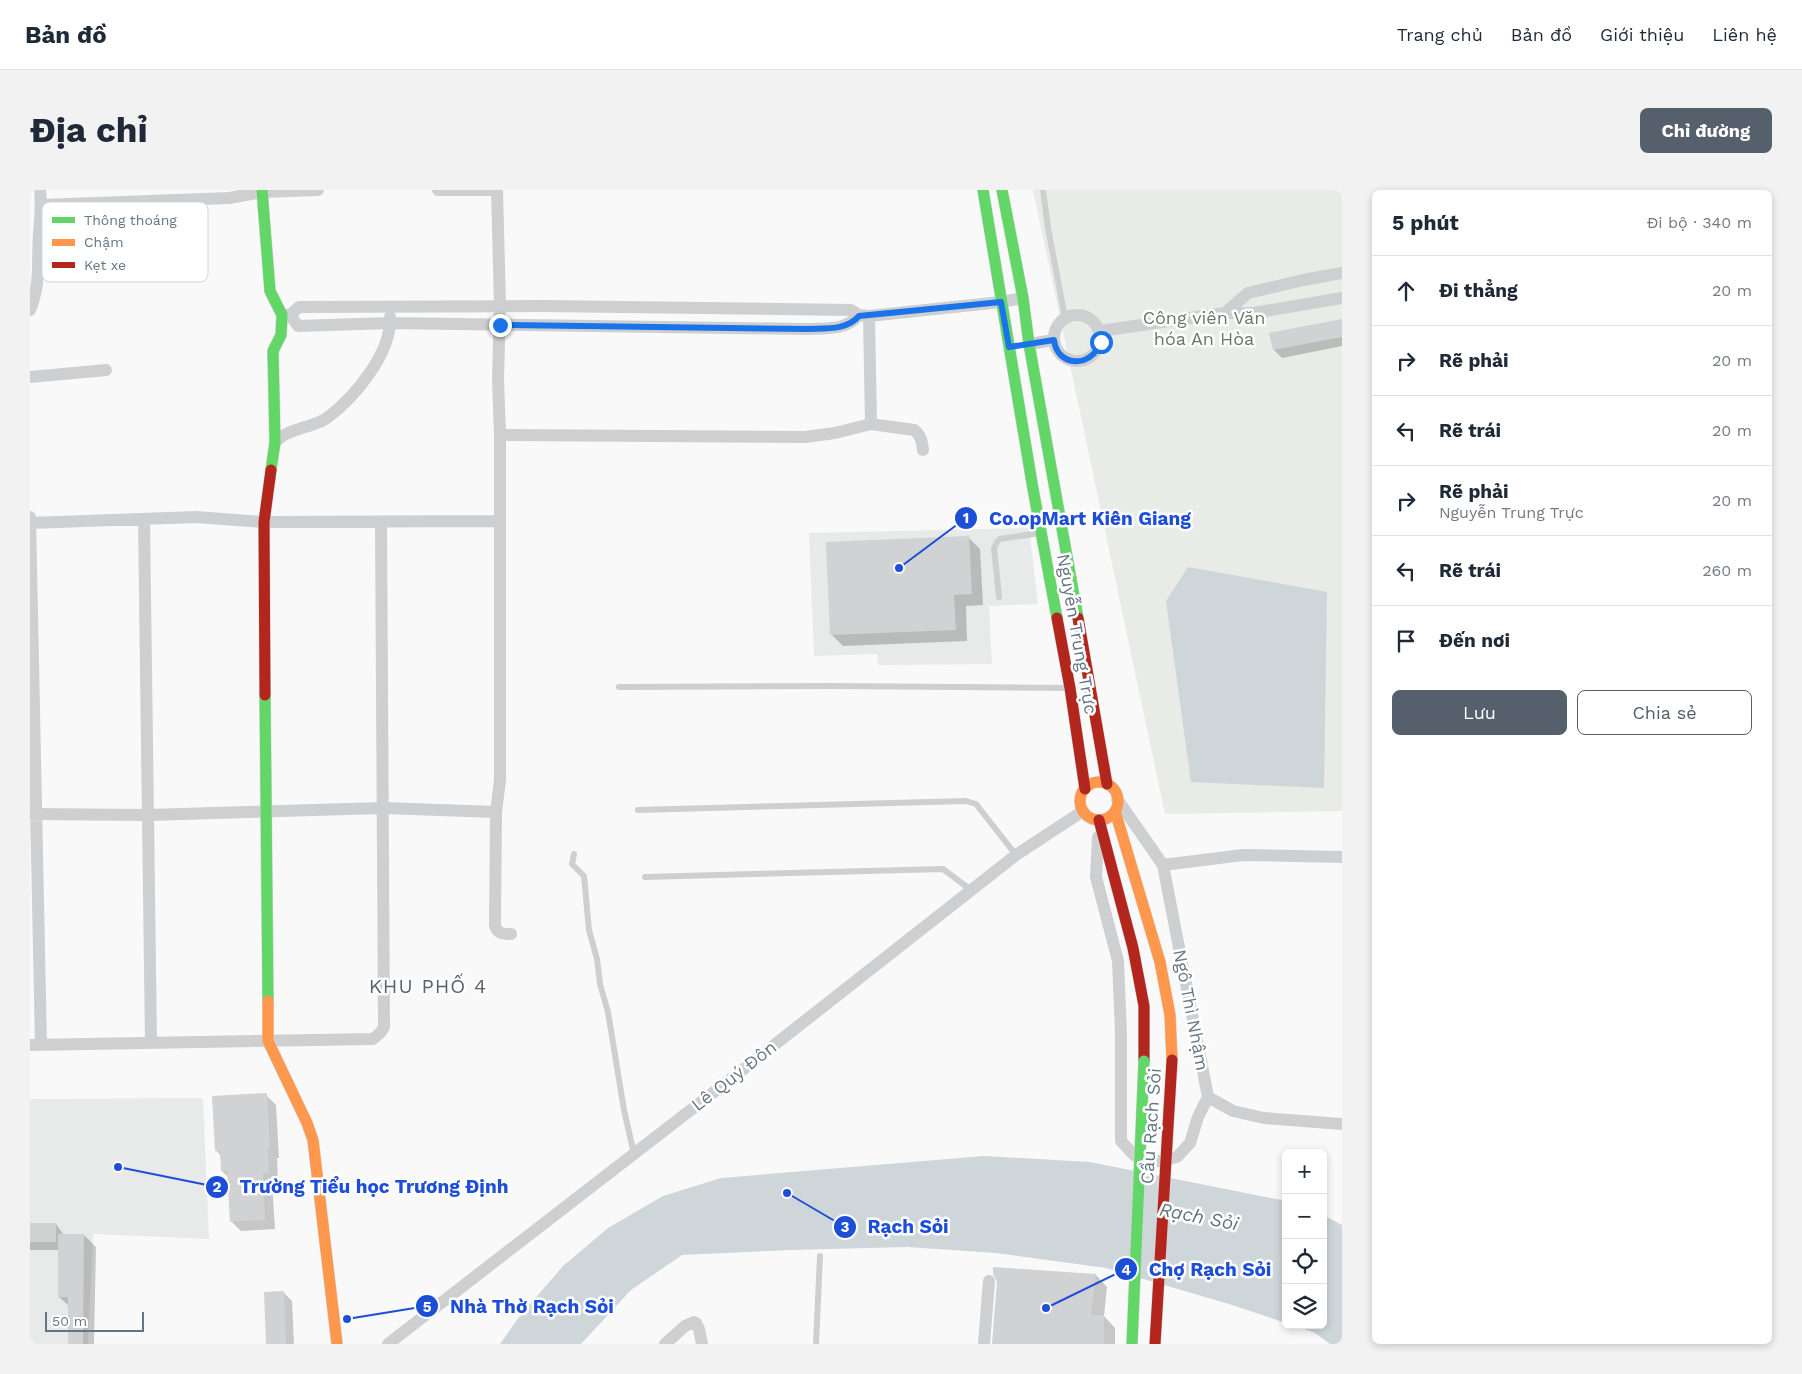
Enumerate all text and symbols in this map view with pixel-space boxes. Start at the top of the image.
text: Bản đồ [25,21,107,49]
text: Trang chủ [1397,24,1483,45]
text: Bản đồ [1511,24,1572,45]
text: Giới thiệu [1600,24,1684,45]
text: Liên hệ [1712,24,1777,45]
button: Chỉ đường [1640,108,1772,153]
text: Địa chỉ [30,109,148,151]
legend [42,202,208,282]
text: 5 phút [1392,210,1459,235]
text: Thông thoáng [84,212,177,228]
text: Đi bộ · 340 m [1647,213,1752,232]
text: Chậm [84,234,124,250]
text: Kẹt xe [84,257,126,273]
icon: ahead [1392,277,1420,305]
text: Đi thẳng [1439,279,1518,302]
text: 20 m [1712,281,1752,300]
park label: Công viên Văn hóa An Hòa [1143,307,1265,349]
route end [489,314,512,337]
route start [1090,331,1113,354]
icon: right [1392,347,1420,375]
text: Rẽ phải [1439,349,1509,372]
text: 20 m [1712,351,1752,370]
icon: left [1392,417,1420,445]
text: Rẽ trái [1439,419,1501,442]
text: 20 m [1712,421,1752,440]
text: Rẽ phải [1439,480,1509,503]
icon: right [1392,487,1420,515]
text: 20 m [1712,491,1752,510]
callout: Co.opMart Kiên Giang [954,501,1201,535]
text: Nguyễn Trung Trực [1439,503,1584,522]
text: Co.opMart Kiên Giang [989,507,1191,530]
text: 1 [963,509,969,527]
street label: Nguyễn Trung Trực [1053,552,1102,716]
icon: left [1392,557,1420,585]
text: Rẽ trái [1439,559,1501,582]
text: 260 m [1702,561,1752,580]
icon: arrive [1392,627,1420,655]
text: Đến nơi [1439,629,1510,652]
button: Lưu [1392,690,1567,735]
button: Chia sẻ [1577,690,1752,735]
street label: Ngô Thì Nhậm [1169,947,1214,1072]
district label: KHU PHỐ 4 [369,973,487,998]
street label: Lê Quý Đôn [687,1036,780,1115]
street label: Cầu Rạch Sỏi [1136,1067,1165,1185]
map controls [1282,1149,1327,1329]
button: + [1282,1149,1327,1194]
callout: Trường Tiểu học Trương Định [205,1170,519,1204]
text: Trường Tiểu học Trương Định [240,1175,508,1198]
text: 2 [213,1178,222,1196]
button: − [1282,1194,1327,1239]
water label: Rạch Sỏi [1158,1198,1241,1236]
callout: Rạch Sỏi [833,1210,959,1244]
text: Rạch Sỏi [867,1215,949,1238]
text: 3 [841,1218,850,1236]
button: locate [1282,1239,1327,1284]
callout: Chợ Rạch Sỏi [1114,1252,1282,1286]
text: Chợ Rạch Sỏi [1149,1258,1271,1281]
text: 4 [1121,1261,1131,1279]
button: layers [1282,1284,1327,1329]
callout: Nhà Thờ Rạch Sỏi [415,1289,624,1323]
text: Nhà Thờ Rạch Sỏi [450,1295,614,1318]
text: 5 [423,1298,432,1316]
scale bar [45,1309,144,1332]
text: 50 m [52,1313,87,1329]

